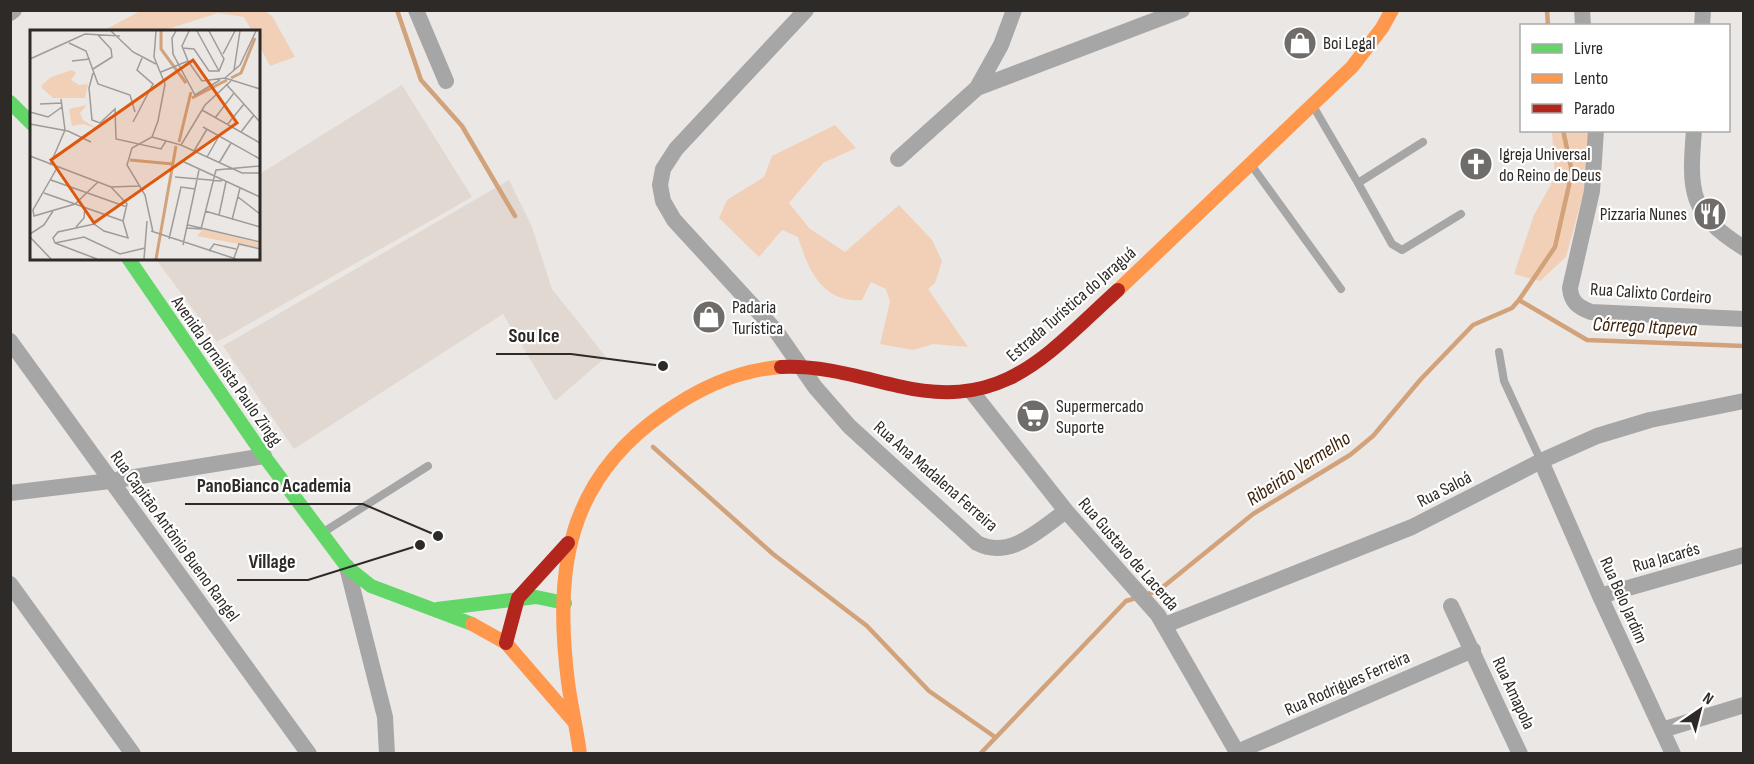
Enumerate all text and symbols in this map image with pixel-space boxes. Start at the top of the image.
legend [1520,24,1730,132]
shop icon: Boi Legal [1282,25,1318,61]
inset map [30,30,260,260]
place label: Boi Legal [1323,33,1376,54]
text: Livre [1574,38,1603,59]
text: Lento [1574,68,1608,89]
text: Parado [1574,98,1615,119]
place label: Igreja Universal do Reino de Deus [1499,144,1601,186]
church icon: Igreja Universal do Reino de Deus [1458,146,1494,182]
restaurant icon: Pizzaria Nunes [1692,196,1728,232]
place label: Pizzaria Nunes [1600,204,1687,225]
street label: Estrada Turística do Jaraguá [1002,242,1140,366]
street label: Rua Calixto Cordeiro [1589,279,1712,308]
street label: Avenida Jornalista Paulo Zingg [166,292,286,450]
place label: Padaria Turística [732,297,783,339]
shop icon: Padaria Turística [691,299,727,335]
water label: Córrego Itapeva [1592,312,1698,342]
callout: Sou Ice [496,316,571,354]
text: Sou Ice [509,324,559,348]
place label: Supermercado Suporte [1056,396,1144,438]
supermarket icon: Supermercado Suporte [1015,398,1051,434]
street label: Rua Ana Madalena Ferreira [869,417,1002,536]
water label: Ribeirão Vermelho [1242,426,1355,511]
street label: Rua Capitão Antônio Bueno Rangel [106,447,244,626]
callout: PanoBianco Academia [185,466,363,504]
street label: Rua Saloá [1414,467,1475,512]
text: PanoBianco Academia [197,474,351,498]
street label: Rua Gustavo de Lacerda [1074,494,1183,615]
street label: Rua Jacarés [1630,538,1702,577]
callout: Village [237,542,308,580]
text: Village [249,550,296,574]
street label: Rua Belo Jardim [1595,554,1652,647]
street label: Rua Rodrigues Ferreira [1281,646,1413,720]
street label: Rua Amapola [1488,654,1539,733]
north arrow [1670,680,1730,740]
text: N [1699,689,1717,709]

